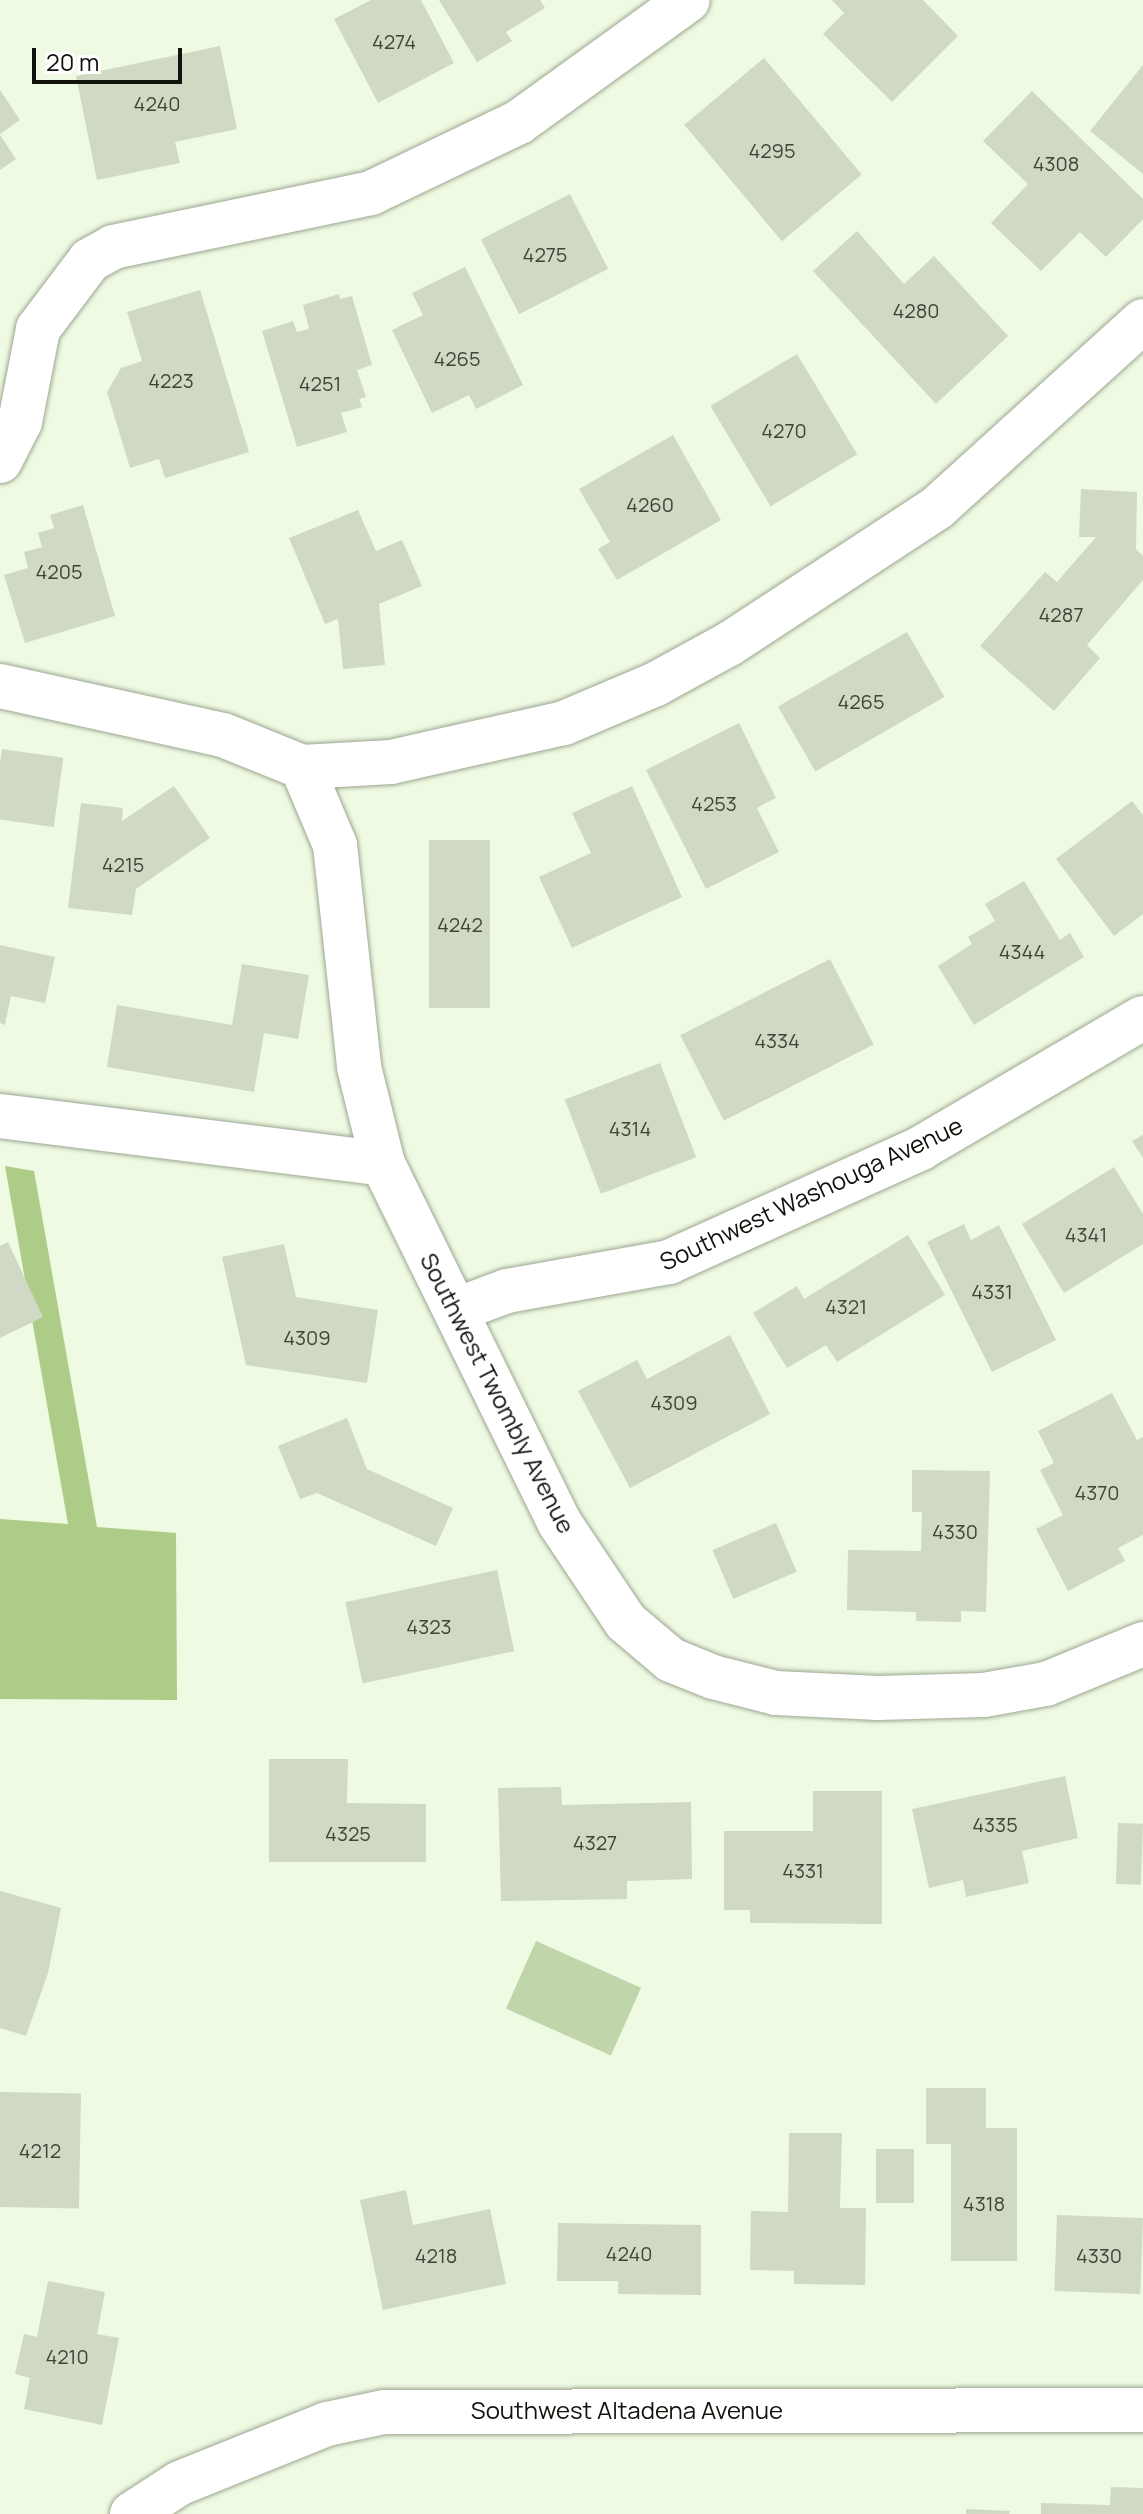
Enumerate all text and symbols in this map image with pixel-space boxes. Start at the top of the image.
house number: 4274 [372,29,416,53]
scale bar [36,32,186,82]
text: 20 m [46,45,99,78]
house number: 4240 [134,91,180,115]
house number: 4295 [748,138,796,162]
house number: 4308 [1033,151,1079,175]
house number: 4275 [523,242,567,266]
house number: 4280 [893,298,939,322]
house number: 4265 [433,346,481,370]
house number: 4223 [148,368,194,392]
house number: 4251 [299,371,341,395]
house number: 4270 [761,418,807,442]
house number: 4260 [626,492,674,516]
house number: 4205 [36,559,82,583]
house number: 4287 [1039,602,1083,626]
house number: 4265 [837,689,885,713]
house number: 4253 [691,791,737,815]
house number: 4215 [102,852,144,876]
house number: 4242 [437,912,483,936]
house number: 4344 [999,939,1045,963]
house number: 4334 [754,1028,800,1052]
street label: Southwest Washouga Avenue [655,1110,967,1276]
house number: 4314 [609,1116,651,1140]
house number: 4341 [1065,1222,1107,1246]
street label: Southwest Twombly Avenue [415,1248,581,1538]
house number: 4331 [971,1279,1013,1303]
house number: 4321 [825,1294,867,1318]
house number: 4309 [283,1325,331,1349]
house number: 4309 [650,1390,698,1414]
house number: 4370 [1074,1480,1120,1504]
house number: 4330 [932,1519,978,1543]
house number: 4323 [406,1614,452,1638]
house number: 4335 [972,1812,1018,1836]
house number: 4325 [325,1821,371,1845]
house number: 4327 [573,1830,617,1854]
house number: 4331 [782,1858,824,1882]
house number: 4212 [19,2138,61,2162]
house number: 4318 [963,2191,1005,2215]
house number: 4240 [606,2241,652,2265]
house number: 4218 [415,2243,457,2267]
house number: 4330 [1076,2243,1122,2267]
house number: 4210 [45,2344,89,2368]
street label: Southwest Altadena Avenue [471,2396,783,2424]

